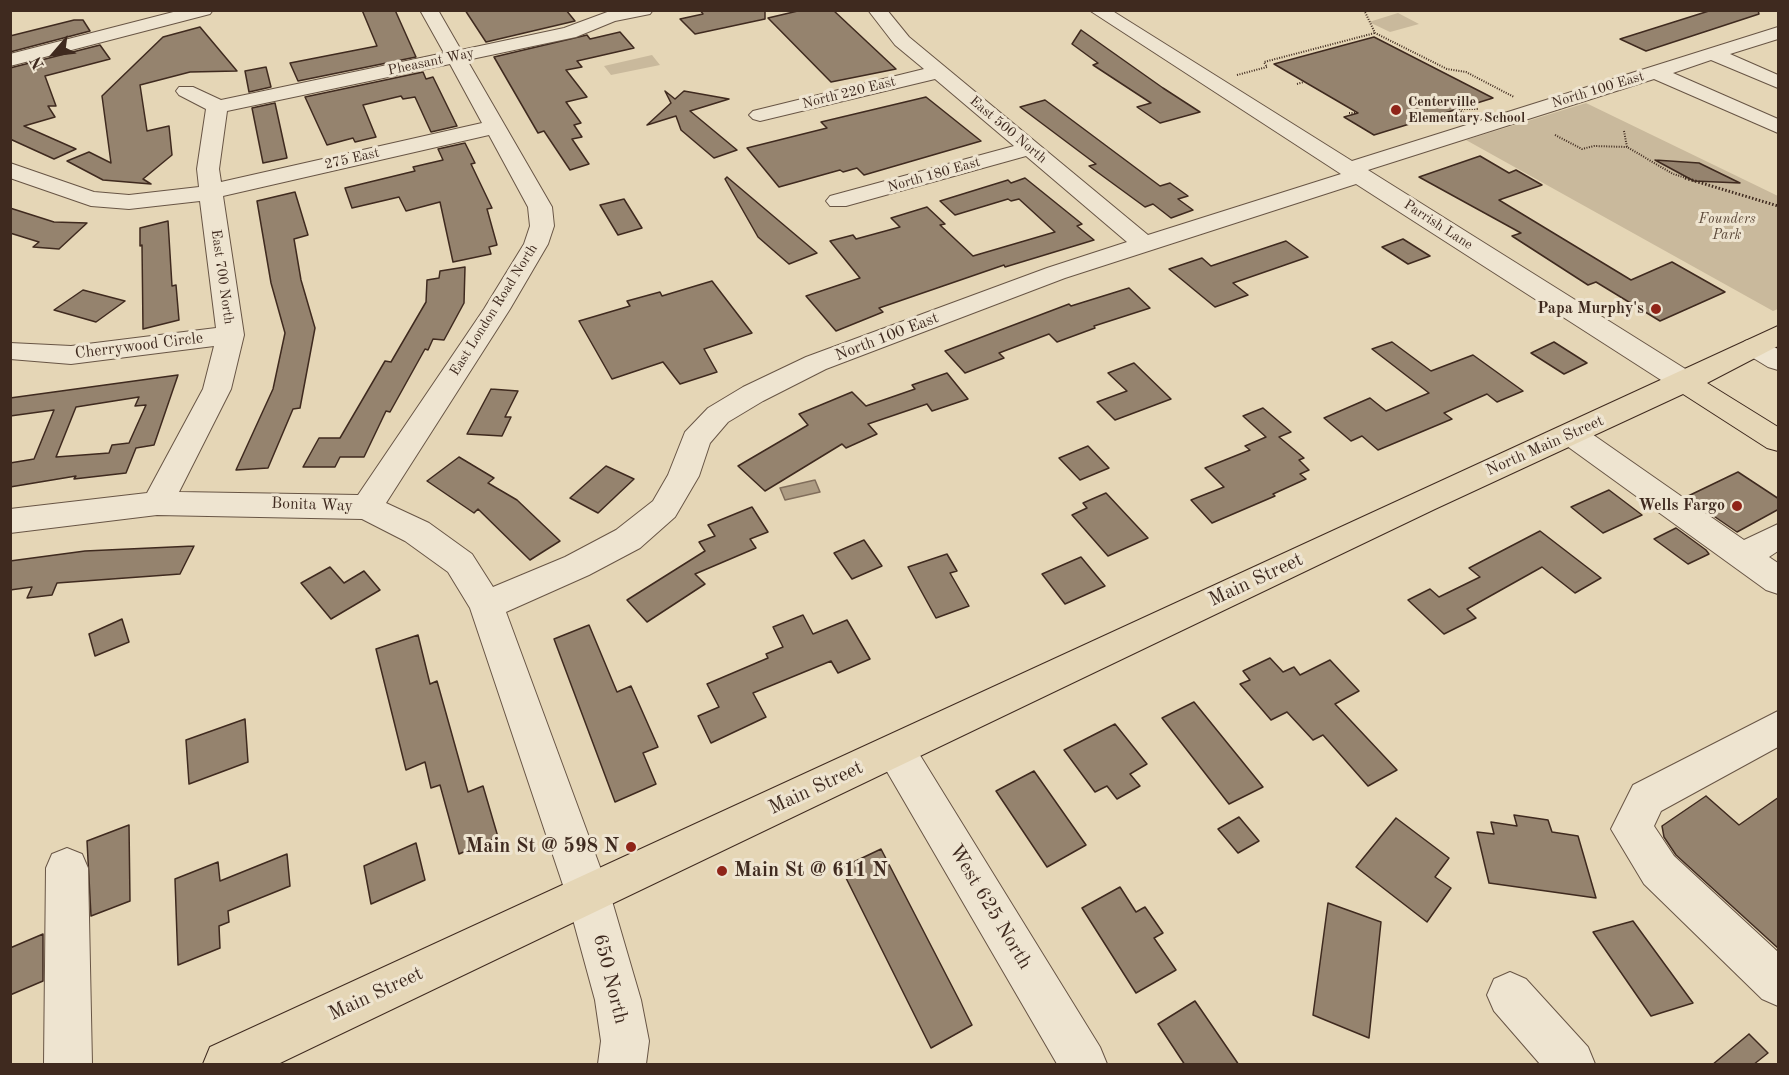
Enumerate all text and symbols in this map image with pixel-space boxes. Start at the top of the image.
north arrow [24,24,84,84]
street label: Pheasant Way [386,45,476,79]
text: N [28,53,48,72]
street label: North 100 East [1550,68,1646,112]
street label: North 220 East [801,73,897,113]
street label: East 500 North [966,93,1050,167]
place label: Centerville Elementary School [1408,94,1525,126]
marker: Centerville Elementary School [1389,103,1403,117]
street label: 275 East [323,145,381,173]
street label: North 180 East [886,154,982,196]
street label: Parrish Lane [1400,196,1476,254]
park label: Founders Park [1698,211,1756,244]
street label: East 700 North [207,228,237,326]
street label: East London Road North [447,241,541,379]
place label: Papa Murphy's [1537,299,1644,319]
marker: Papa Murphy's [1649,302,1663,316]
street label: North 100 East [832,308,942,366]
street label: Cherrywood Circle [74,329,204,363]
street label: North Main Street [1483,411,1607,481]
street label: Bonita Way [271,494,353,516]
place label: Wells Fargo [1638,496,1725,516]
marker: Wells Fargo [1730,499,1744,513]
street label: Main Street [1205,548,1307,612]
street label: Main Street [765,756,867,820]
place label: Main St @ 598 N [465,835,619,859]
marker: Main St @ 598 N [624,840,638,854]
street label: West 625 North [943,840,1037,974]
place label: Main St @ 611 N [734,859,888,883]
marker: Main St @ 611 N [715,864,729,878]
street label: 650 North [587,932,633,1026]
street label: Main Street [325,962,427,1026]

